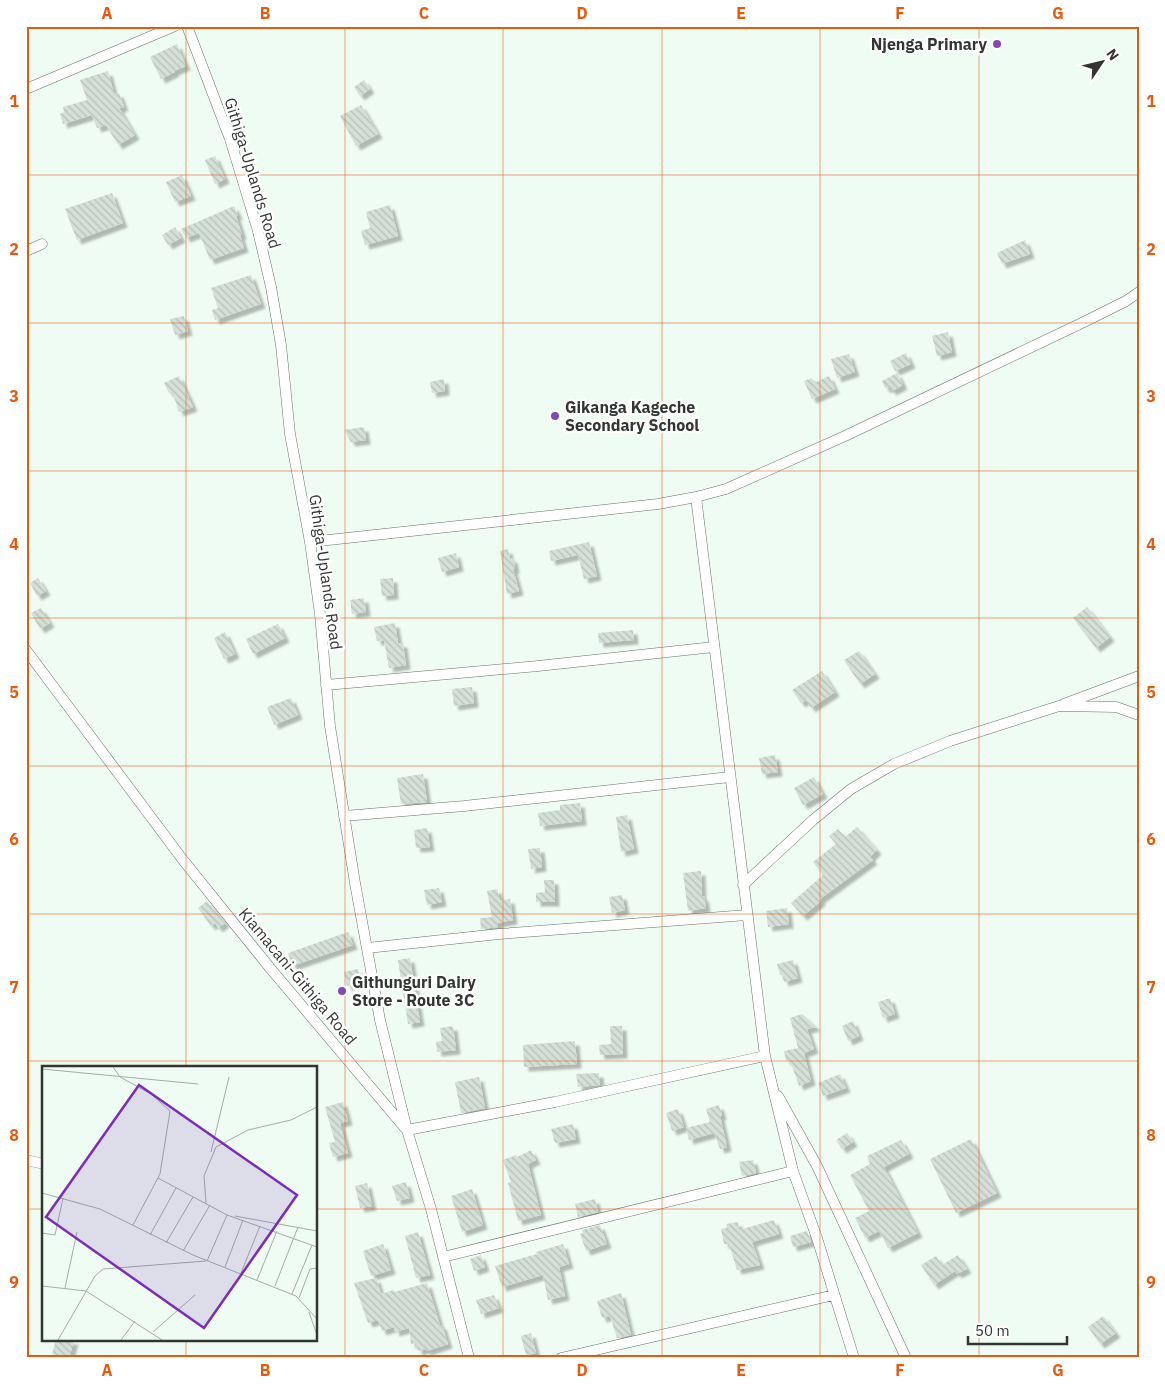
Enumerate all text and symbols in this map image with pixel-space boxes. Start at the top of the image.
text: A [102,3,113,23]
text: B [260,3,271,23]
text: C [419,3,429,23]
text: D [576,3,588,23]
text: E [736,3,746,23]
text: F [895,3,905,23]
text: G [1052,3,1064,23]
place label: Njenga Primary [871,34,987,54]
marker: Njenga Primary [991,38,1003,50]
north arrow [1078,38,1128,88]
text: N [1102,45,1123,64]
text: 1 [9,91,19,111]
text: 1 [1146,91,1156,111]
street label: Githiga-Uplands Road [221,95,285,251]
text: 2 [9,239,19,259]
text: 2 [1146,239,1156,259]
text: 3 [9,386,19,406]
text: 3 [1146,386,1156,406]
place label: Gikanga Kageche Secondary School [565,397,699,435]
marker: Gikanga Kageche Secondary School [549,410,561,422]
street label: Githiga-Uplands Road [305,493,347,651]
text: 4 [9,534,19,554]
text: 4 [1146,534,1156,554]
text: 5 [9,682,19,702]
text: 5 [1146,682,1156,702]
text: 6 [9,829,19,849]
text: 6 [1146,829,1156,849]
street label: Kiamacani-Githiga Road [235,903,361,1049]
place label: Githunguri Dairy Store - Route 3C [352,972,476,1010]
text: 7 [9,977,19,997]
text: 7 [1146,977,1156,997]
marker: Githunguri Dairy Store - Route 3C [336,985,348,997]
inset map [42,1066,318,1342]
text: 8 [9,1125,19,1145]
text: 8 [1146,1125,1156,1145]
text: 9 [9,1272,19,1292]
text: 9 [1146,1272,1156,1292]
scale bar [968,1314,1066,1346]
text: 50 m [975,1321,1010,1340]
text: A [102,1360,113,1380]
text: B [260,1360,271,1380]
text: C [419,1360,429,1380]
text: D [576,1360,588,1380]
text: E [736,1360,746,1380]
text: F [895,1360,905,1380]
text: G [1052,1360,1064,1380]

